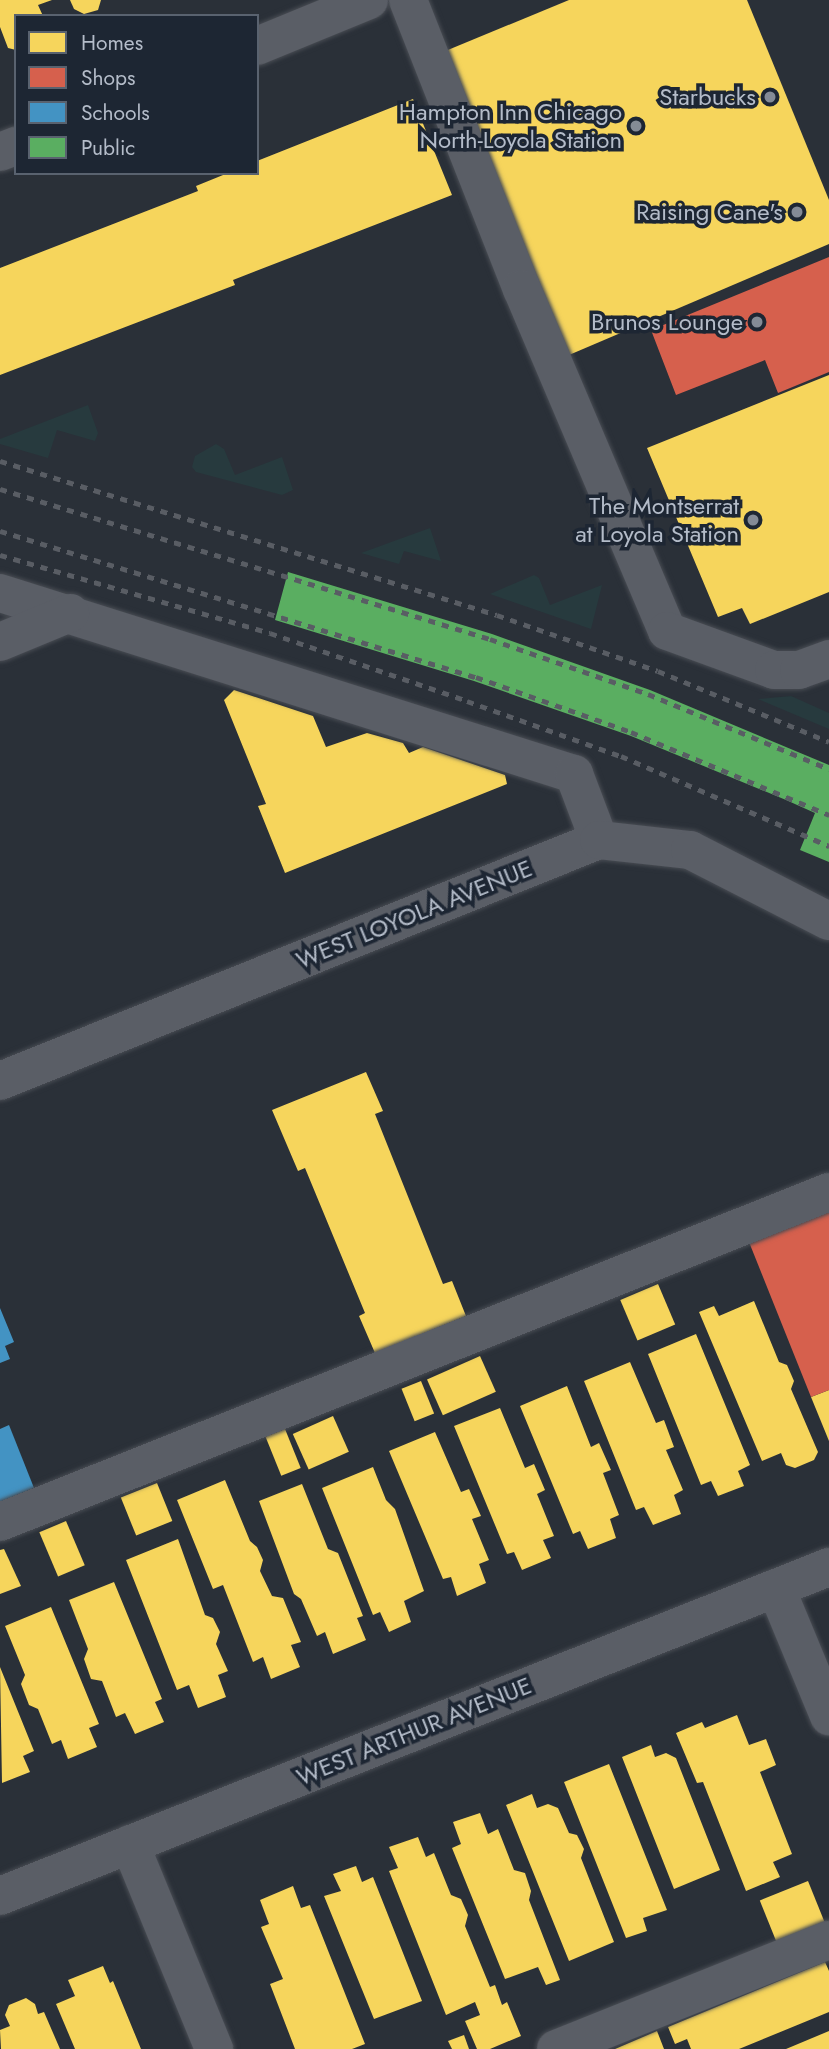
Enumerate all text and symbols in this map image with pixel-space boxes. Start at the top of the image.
legend [14,14,259,175]
text: Homes [81,28,143,58]
text: Shops [81,63,135,93]
place label: Starbucks [659,83,756,111]
marker: Starbucks [762,89,778,105]
text: Schools [81,98,150,128]
place label: Hampton Inn Chicago North-Loyola Station [399,98,622,154]
marker: Hampton Inn Chicago North-Loyola Station [628,118,644,134]
text: Public [81,133,135,163]
place label: Raising Cane's [636,198,783,226]
marker: Raising Cane's [789,204,805,220]
place label: Brunos Lounge [591,308,743,336]
marker: Brunos Lounge [749,314,765,330]
place label: The Montserrat at Loyola Station [575,492,739,548]
marker: The Montserrat at Loyola Station [745,512,761,528]
street label: WEST LOYOLA AVENUE [292,853,536,975]
street label: WEST ARTHUR AVENUE [292,1671,536,1791]

